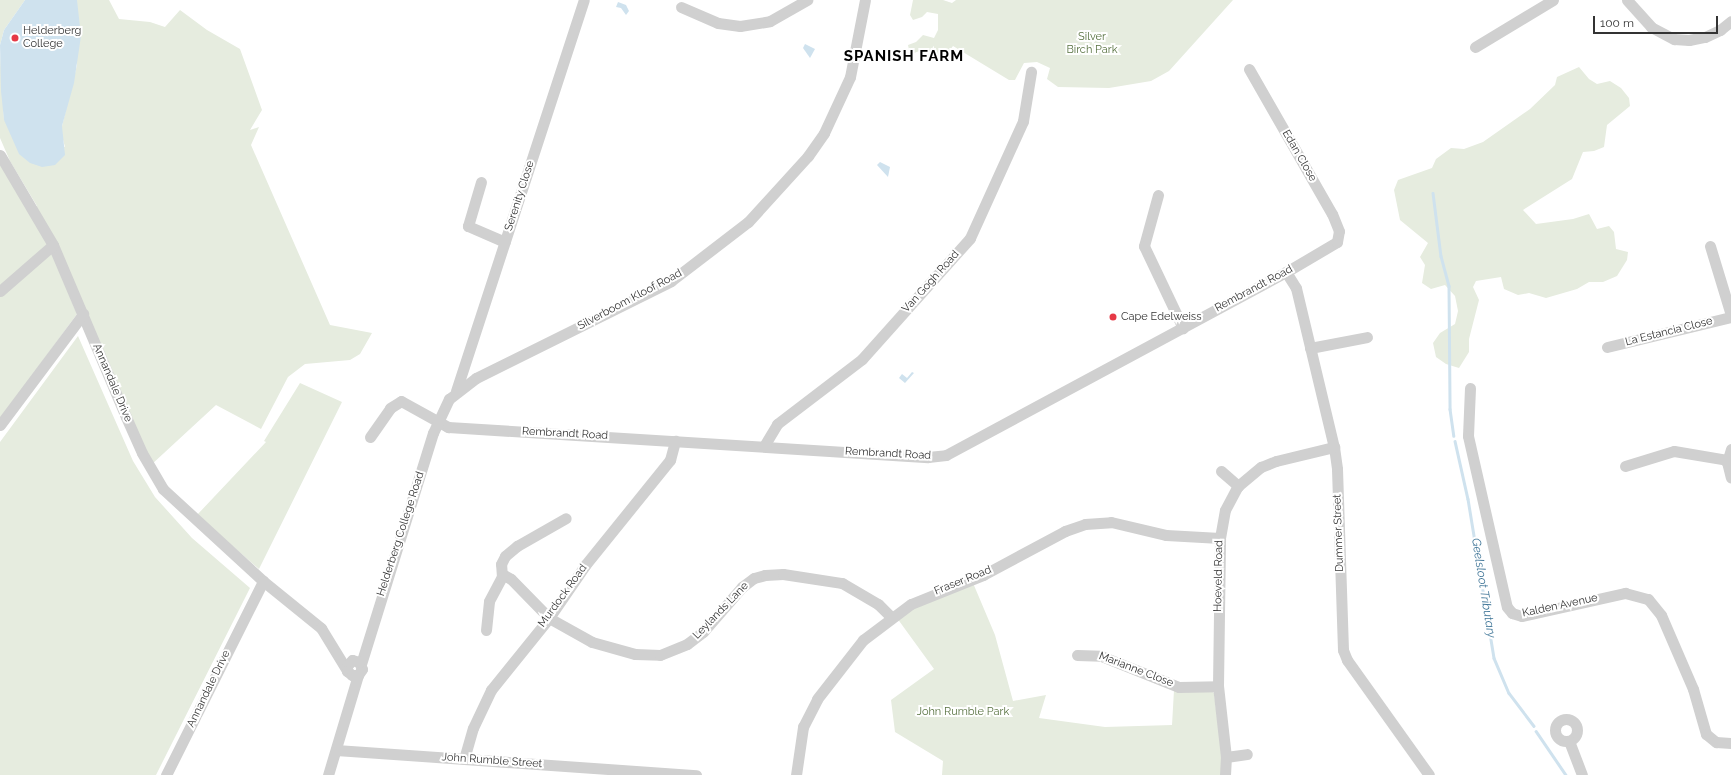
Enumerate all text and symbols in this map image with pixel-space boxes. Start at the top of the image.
scale bar [1595,8,1720,34]
text: 100 m [1600,16,1634,30]
place label: Helderberg College [23,25,81,51]
park label: Silver Birch Park [1066,31,1118,57]
marker: Helderberg College [10,33,20,43]
district label: SPANISH FARM [844,48,964,66]
street label: Edan Close [1279,128,1319,184]
street label: Serenity Close [502,159,538,233]
street label: Van Gogh Road [900,248,962,316]
street label: Rembrandt Road [1213,263,1295,315]
street label: Silverboom Kloof Road [575,267,685,333]
place label: Cape Edelweiss [1121,310,1201,324]
marker: Cape Edelweiss [1108,312,1118,322]
street label: La Estancia Close [1624,315,1714,349]
street label: Annandale Drive [90,342,134,424]
street label: Rembrandt Road [522,425,608,443]
street label: Rembrandt Road [845,445,931,463]
street label: Helderberg College Road [375,470,427,598]
street label: Dummer Street [1331,494,1347,572]
water label: Geelsloot Tributary [1468,537,1498,639]
street label: Hoeveld Road [1212,540,1226,612]
street label: Murdock Road [536,562,590,630]
street label: Fraser Road [932,564,994,598]
street label: Leylands Lane [690,580,752,642]
street label: Kalden Avenue [1521,592,1599,620]
street label: Annandale Drive [185,648,233,730]
street label: Marianne Close [1097,650,1175,690]
park label: John Rumble Park [917,705,1009,719]
street label: John Rumble Street [441,751,543,771]

